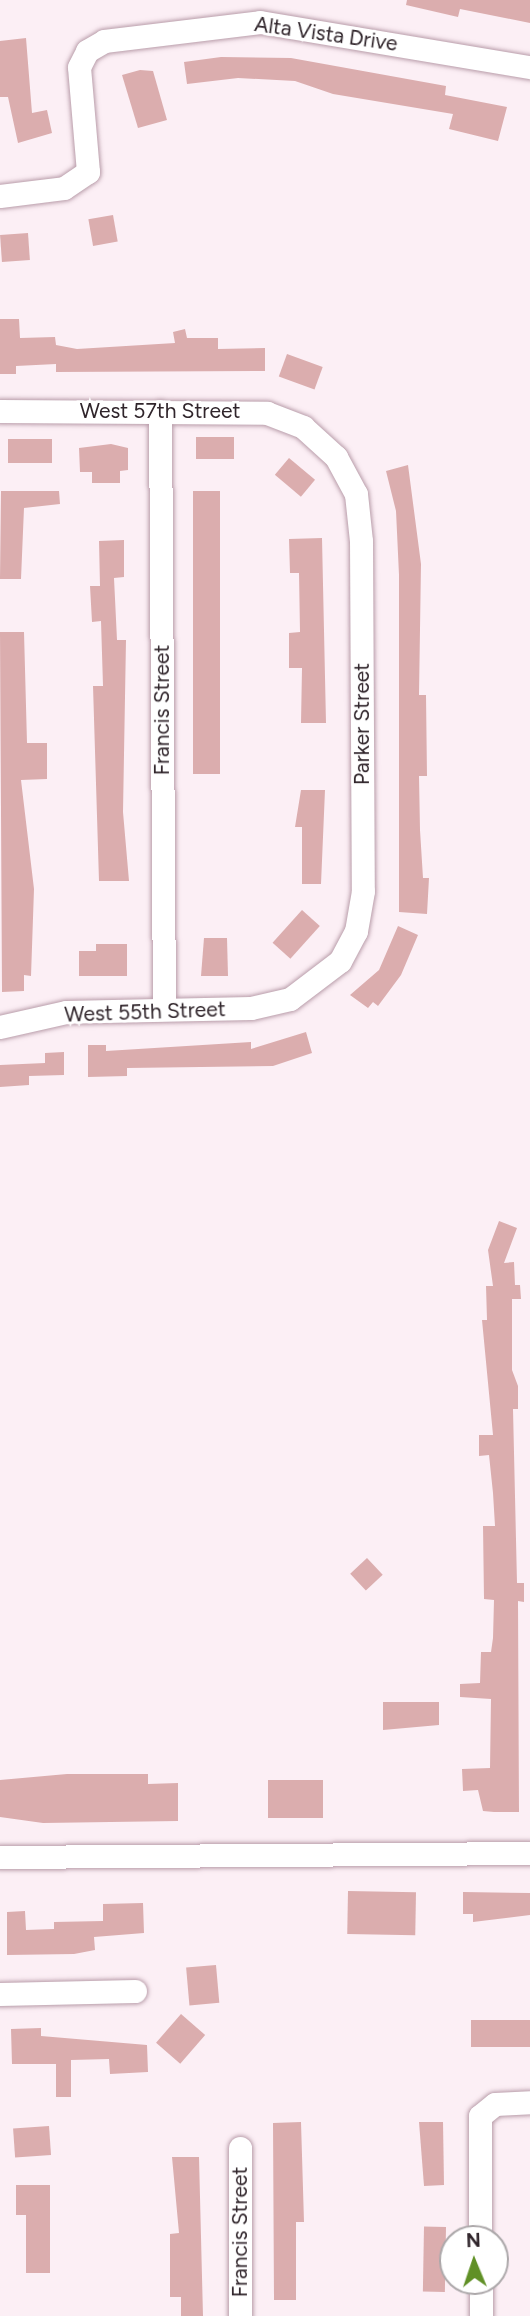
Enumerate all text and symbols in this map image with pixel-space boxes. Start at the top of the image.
street label: Alta Vista Drive [253,11,399,57]
street label: West 57th Street [80,398,240,424]
street label: Francis Street [149,645,175,775]
street label: Parker Street [349,663,375,785]
street label: West 55th Street [64,997,226,1027]
street label: Francis Street [227,2167,253,2297]
north arrow [439,2225,509,2295]
text: N [466,2229,481,2252]

